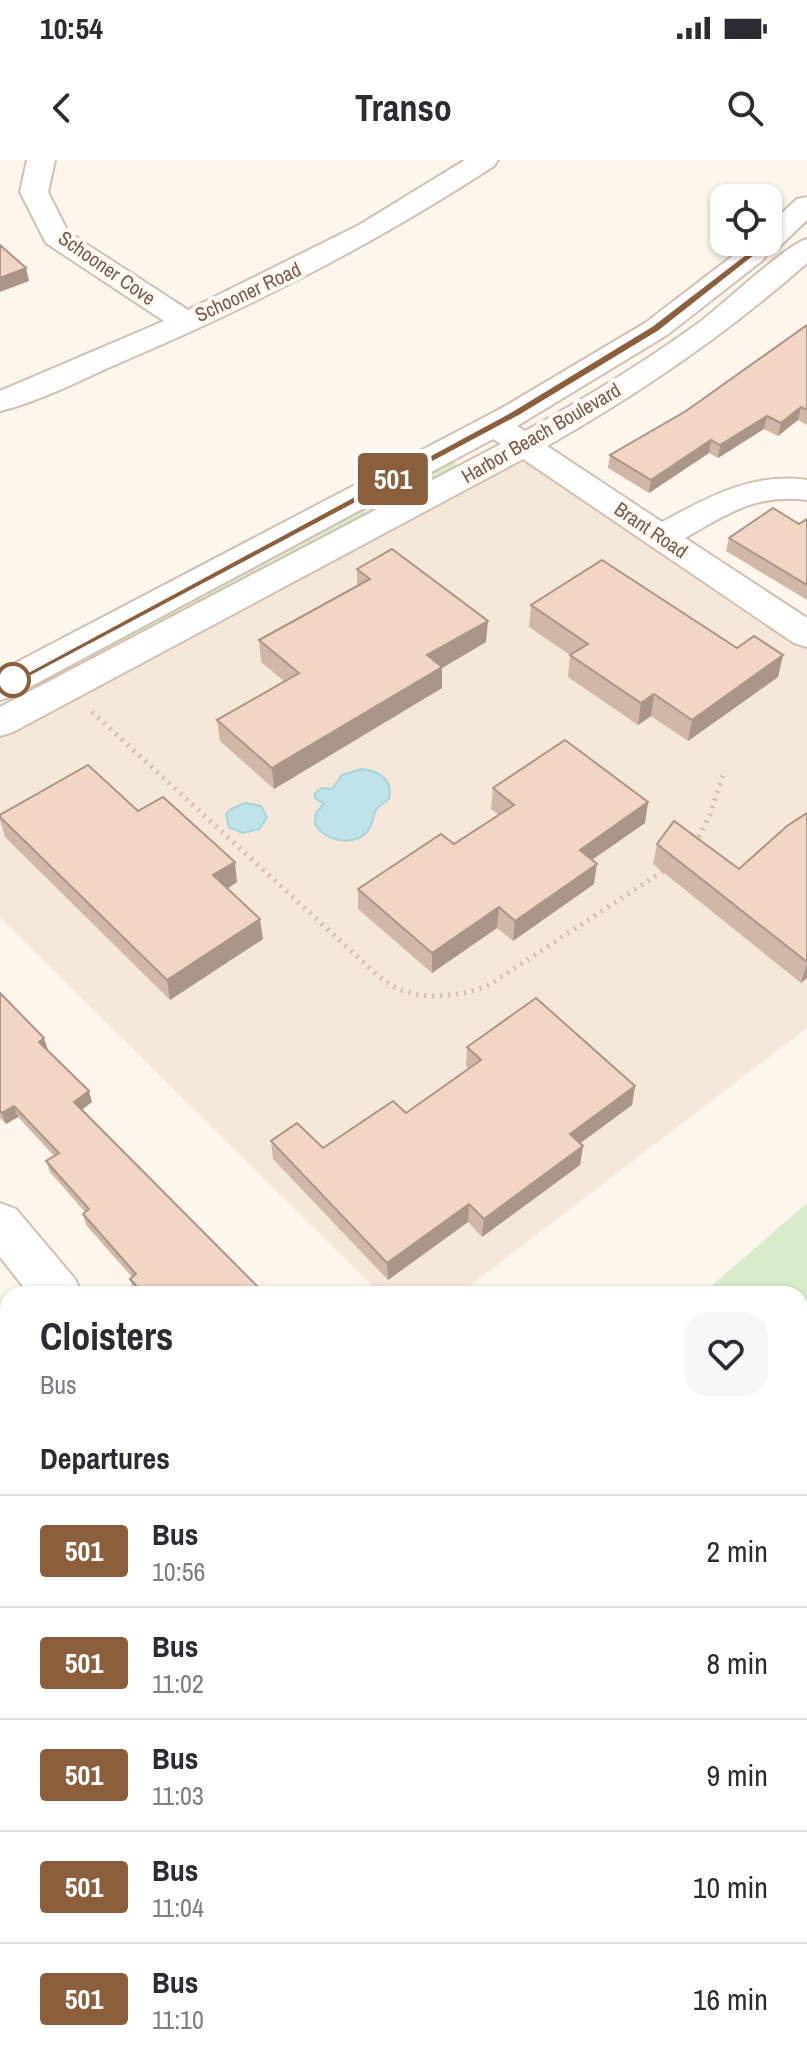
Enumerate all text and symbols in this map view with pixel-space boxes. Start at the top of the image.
text: 10:54 [40,8,103,48]
text: Transo [355,84,452,132]
icon: back [40,86,84,130]
icon: search [723,86,767,130]
map controls [710,184,782,256]
button: locate [710,184,782,256]
street label: Schooner Cove [53,224,161,311]
street label: Schooner Road [190,255,305,328]
street label: Harbor Beach Boulevard [456,376,625,489]
line badge: 501 [347,453,439,505]
text: 501 [374,460,412,498]
street label: Brant Road [609,495,693,564]
unlabelled marker [0,663,30,697]
text: Cloisters [40,1311,173,1362]
button: heart [684,1312,768,1396]
text: Bus [40,1367,77,1402]
text: Departures [40,1438,170,1478]
text: Bus [152,1514,198,1554]
text: 2 min [706,1531,768,1571]
text: 501 [65,1532,103,1570]
text: 10:56 [152,1554,205,1589]
text: Bus [152,1626,198,1666]
text: 8 min [706,1643,768,1683]
text: 501 [65,1644,103,1682]
text: 11:02 [152,1666,204,1701]
text: Bus [152,1738,198,1778]
text: 9 min [706,1755,768,1795]
text: 501 [65,1756,103,1794]
text: 11:03 [152,1778,204,1813]
text: Bus [152,1850,198,1890]
text: 10 min [693,1867,768,1907]
text: 501 [65,1868,103,1906]
text: 11:04 [152,1890,204,1925]
text: Bus [152,1962,198,2002]
text: 16 min [693,1979,768,2019]
text: 501 [65,1980,103,2018]
text: 11:10 [152,2002,204,2037]

